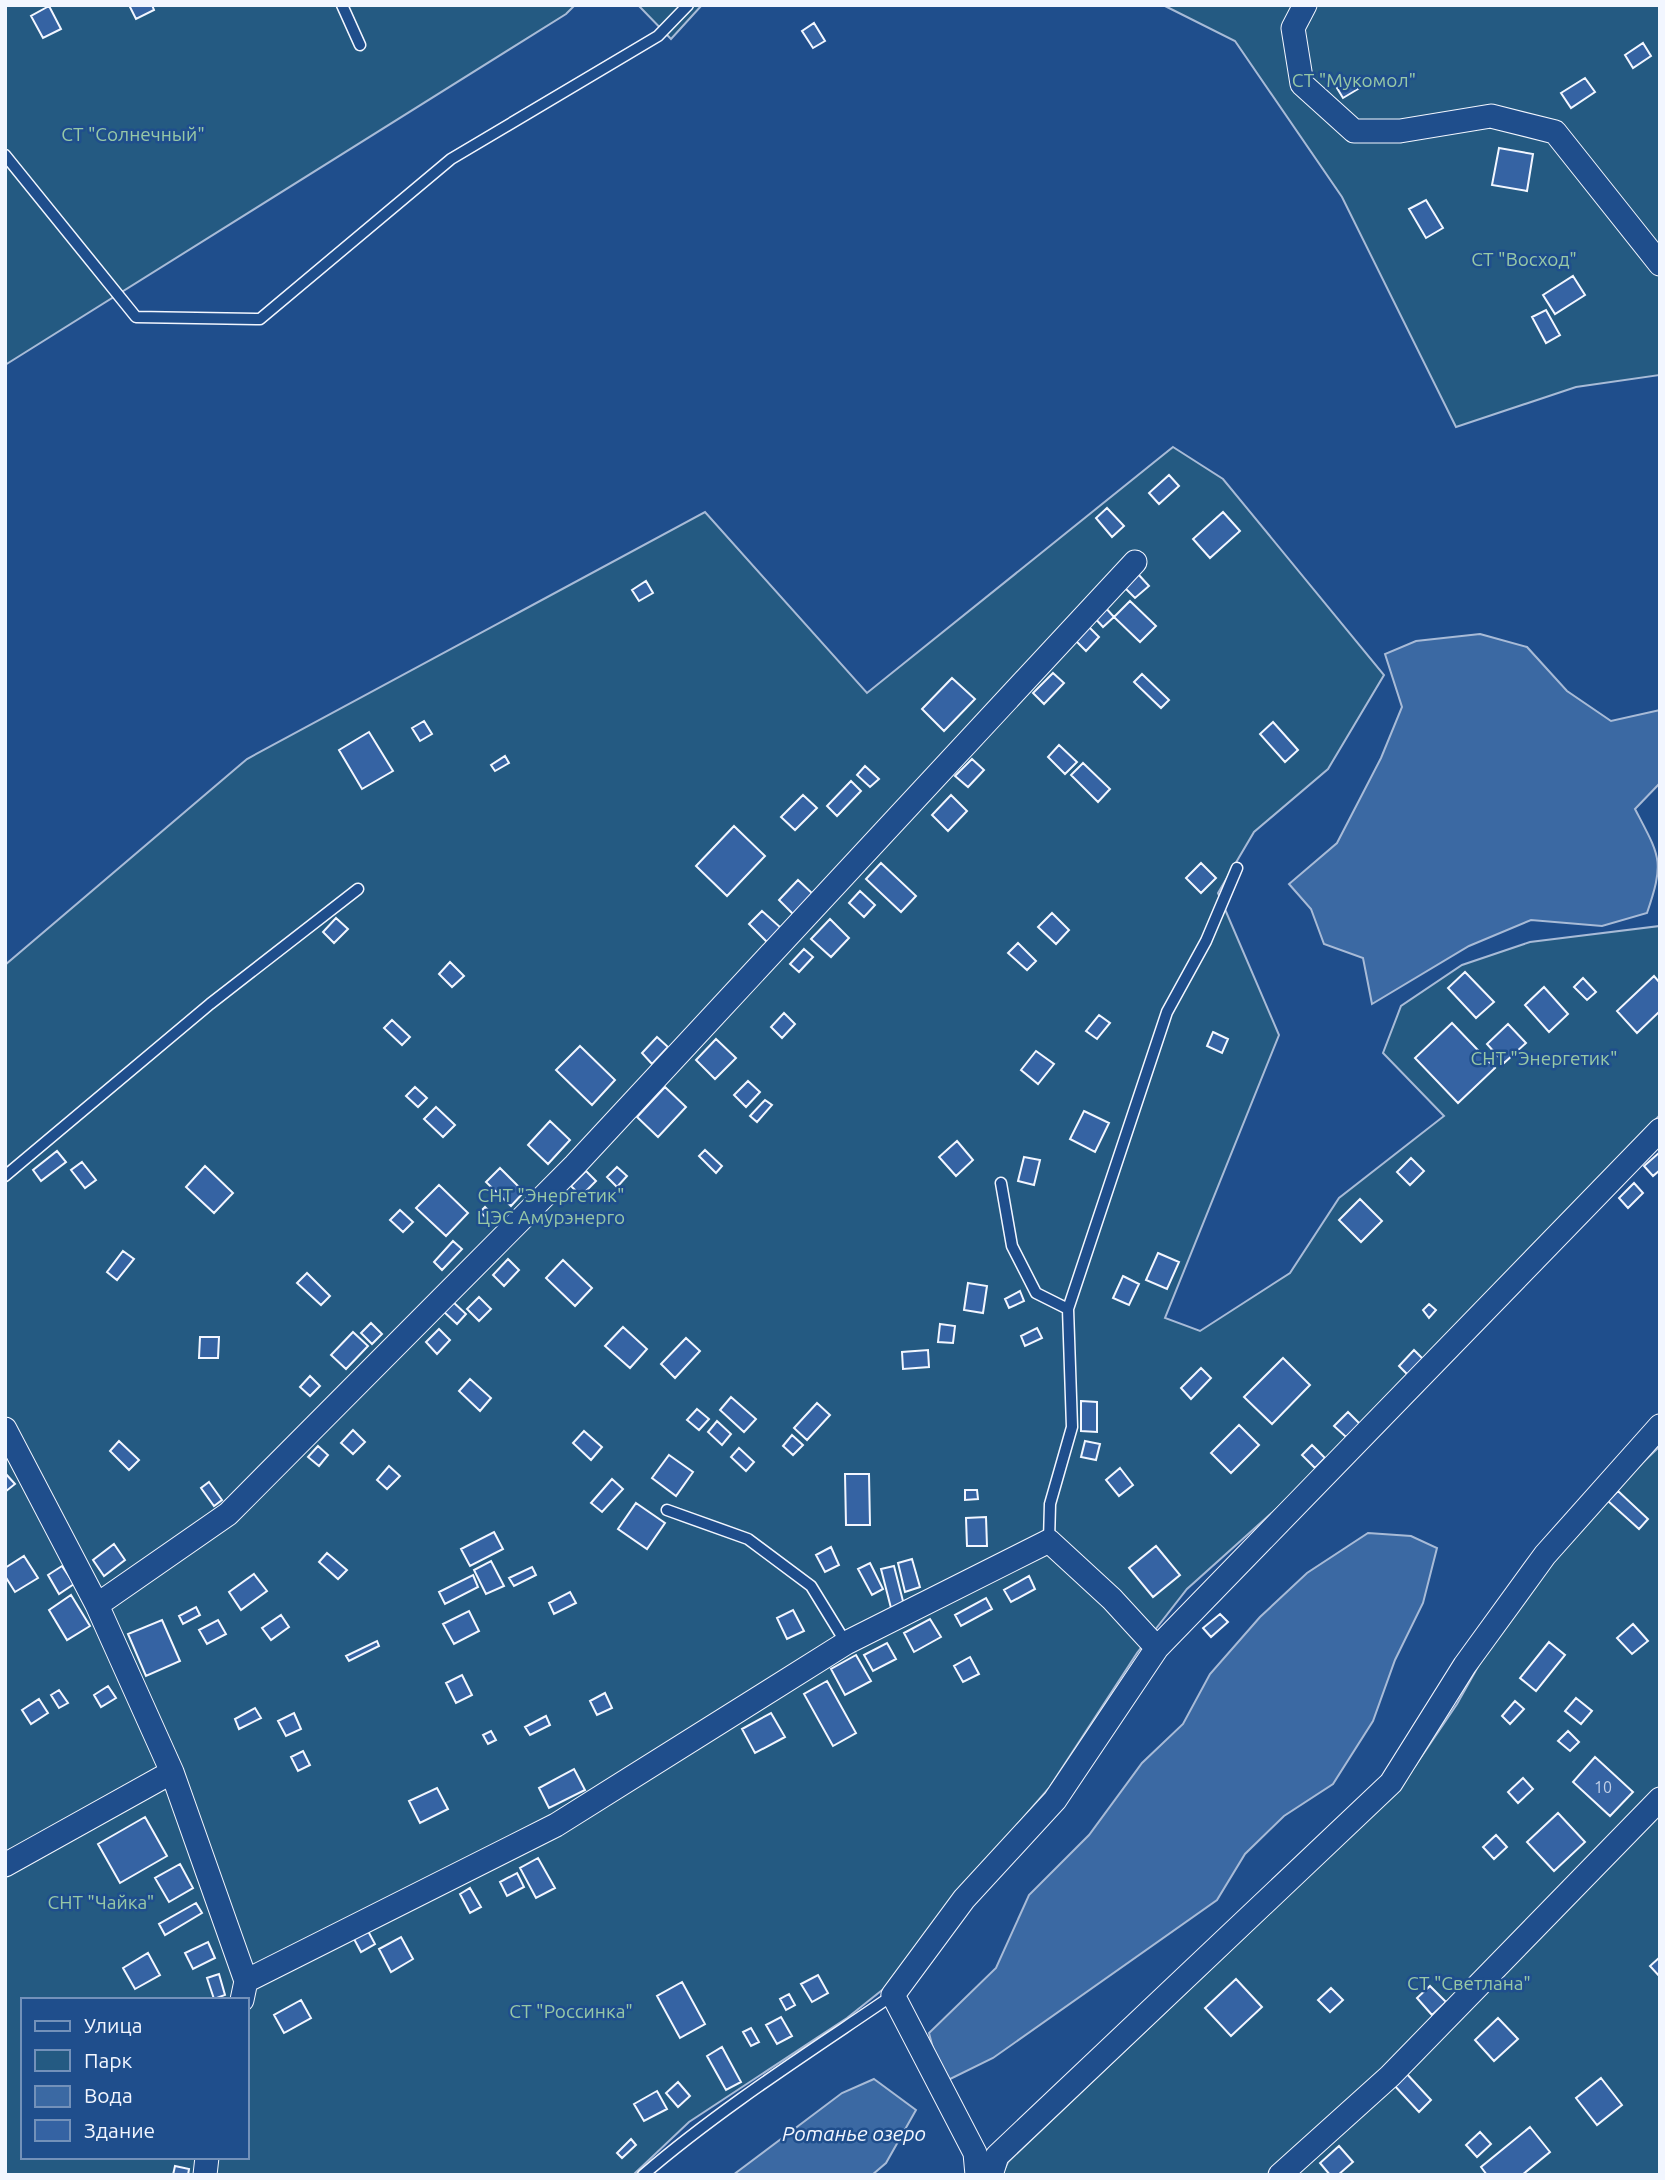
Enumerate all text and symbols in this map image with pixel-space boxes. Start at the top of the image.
park label: СТ "Мукомол" [1292,69,1416,91]
park label: СТ "Солнечный" [61,123,205,145]
park label: СТ "Восход" [1471,248,1577,270]
park label: СНТ "Энергетик" [1471,1047,1617,1069]
park label: СНТ "Энергетик" ЦЭС Амурэнерго [477,1184,625,1228]
house number: 10 [1594,1778,1612,1796]
park label: СНТ "Чайка" [48,1891,154,1913]
park label: СТ "Светлана" [1407,1972,1531,1994]
legend [21,1998,248,2159]
park label: СТ "Россинка" [509,2000,633,2022]
text: Улица [84,2013,142,2037]
text: Парк [84,2048,133,2072]
text: Вода [84,2083,133,2107]
text: Здание [84,2118,155,2142]
water label: Ротанье озеро [782,2121,926,2145]

